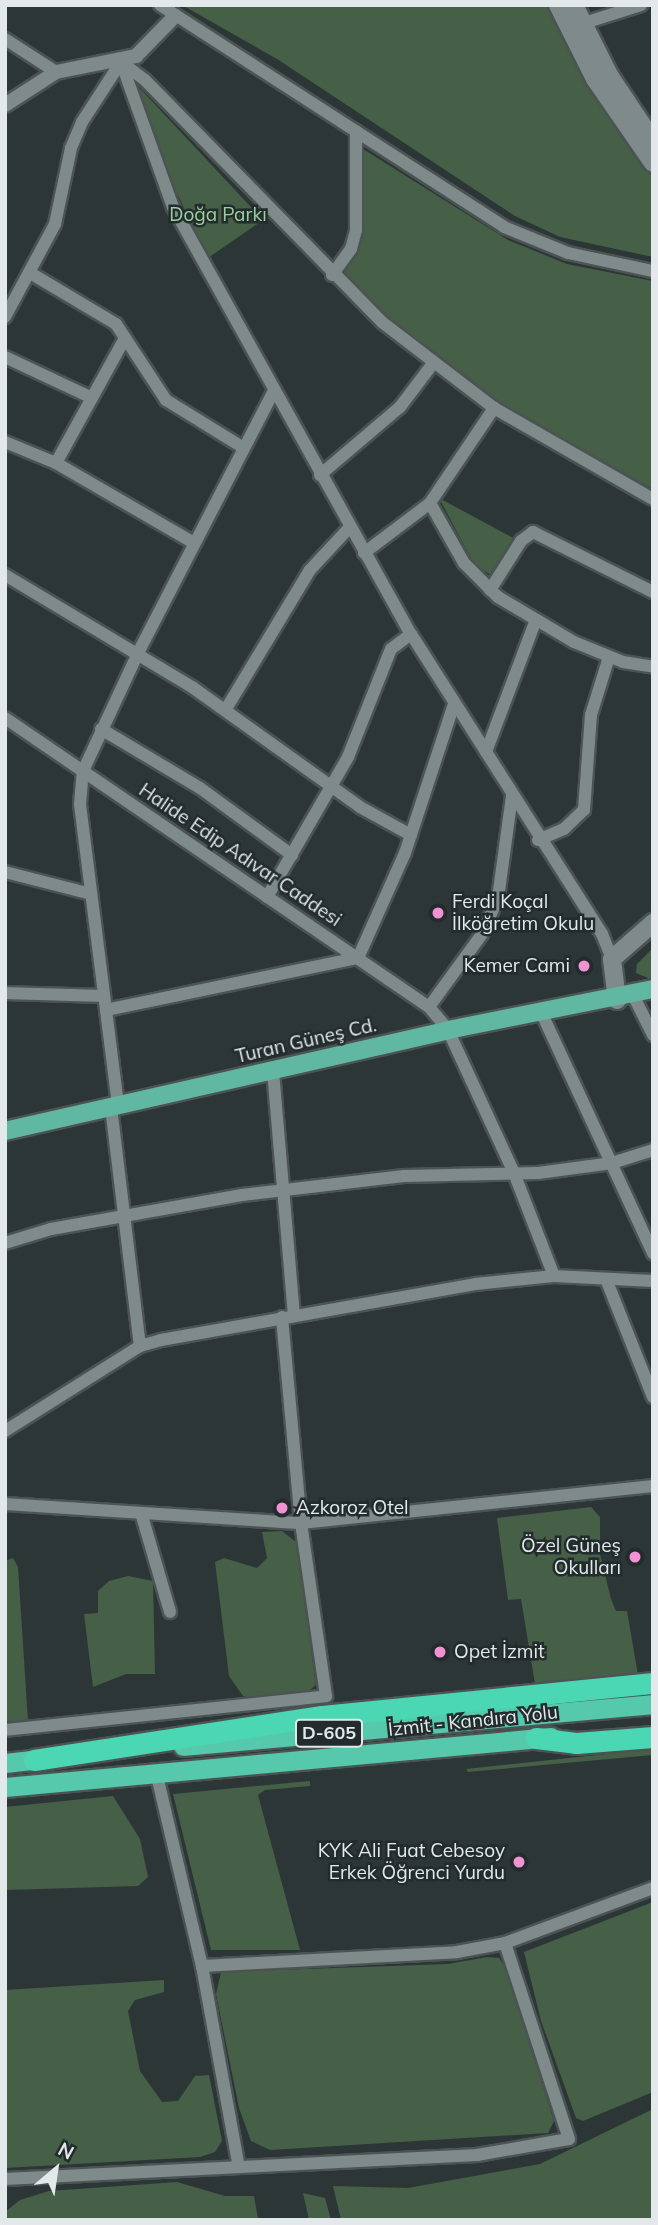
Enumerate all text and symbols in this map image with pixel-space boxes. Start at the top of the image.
park label: Doğa Parkı [169,204,267,226]
street label: Halide Edip Adıvar Caddesi [134,779,346,931]
place label: Ferdi Koçal İlköğretim Okulu [452,891,594,935]
marker: Ferdi Koçal İlköğretim Okulu [430,905,446,921]
place label: Kemer Cami [464,955,570,977]
marker: Kemer Cami [576,958,592,974]
street label: Turan Güneş Cd. [233,1014,379,1068]
place label: Azkoroz Otel [296,1497,409,1519]
marker: Azkoroz Otel [274,1500,290,1516]
place label: Özel Güneş Okulları [521,1535,621,1579]
marker: Özel Güneş Okulları [627,1549,643,1565]
place label: Opet İzmit [454,1641,545,1663]
marker: Opet İzmit [432,1644,448,1660]
street label: İzmit - Kandıra Yolu [387,1701,559,1741]
road number: D-605 [294,1718,364,1748]
place label: KYK Ali Fuat Cebesoy Erkek Öğrenci Yurdu [318,1840,505,1884]
marker: KYK Ali Fuat Cebesoy Erkek Öğrenci Yurdu [511,1854,527,1870]
north arrow [21,2134,91,2204]
text: N [54,2137,78,2165]

